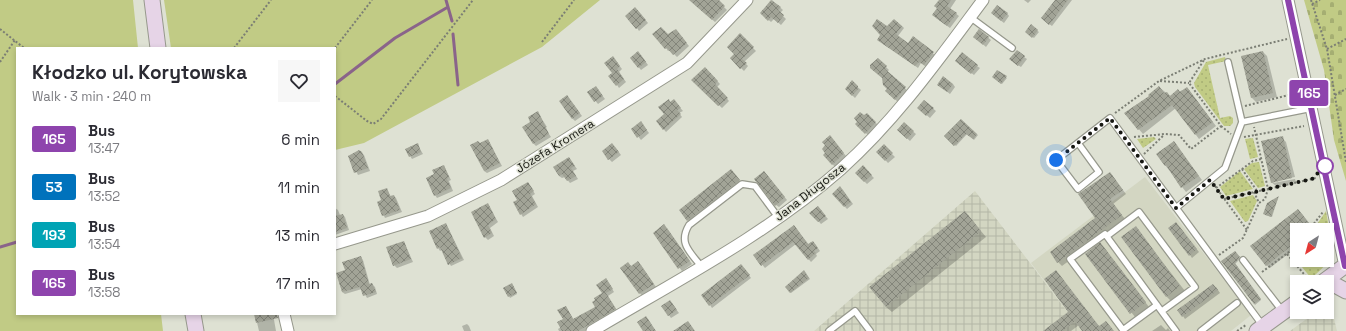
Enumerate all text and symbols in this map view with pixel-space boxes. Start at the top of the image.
text: Kłodzko ul. Korytowska [32,60,247,85]
button: heart [278,60,320,102]
line badge: 165 [1286,80,1332,106]
text: 165 [1297,84,1321,102]
text: Walk · 3 min · 240 m [32,88,151,105]
street label: Józefa Kromera [513,115,597,177]
text: Bus [88,121,115,140]
text: 165 [42,130,66,148]
text: 6 min [281,130,320,149]
text: 13:47 [88,140,120,157]
your location [1046,150,1066,170]
unlabelled marker [1316,157,1334,175]
street label: Jana Długosza [771,159,849,225]
text: Bus [88,169,115,188]
text: 53 [46,178,62,196]
text: 11 min [278,178,320,197]
text: 13:52 [88,188,120,205]
text: Bus [88,217,115,236]
north arrow [1290,223,1334,267]
map controls [1290,223,1334,319]
text: 193 [42,226,66,244]
text: 13 min [275,226,320,245]
text: 13:54 [88,236,121,253]
text: Bus [88,265,115,284]
text: 165 [42,274,66,292]
text: 17 min [276,274,320,293]
button: layers [1290,275,1334,319]
text: 13:58 [88,284,120,301]

